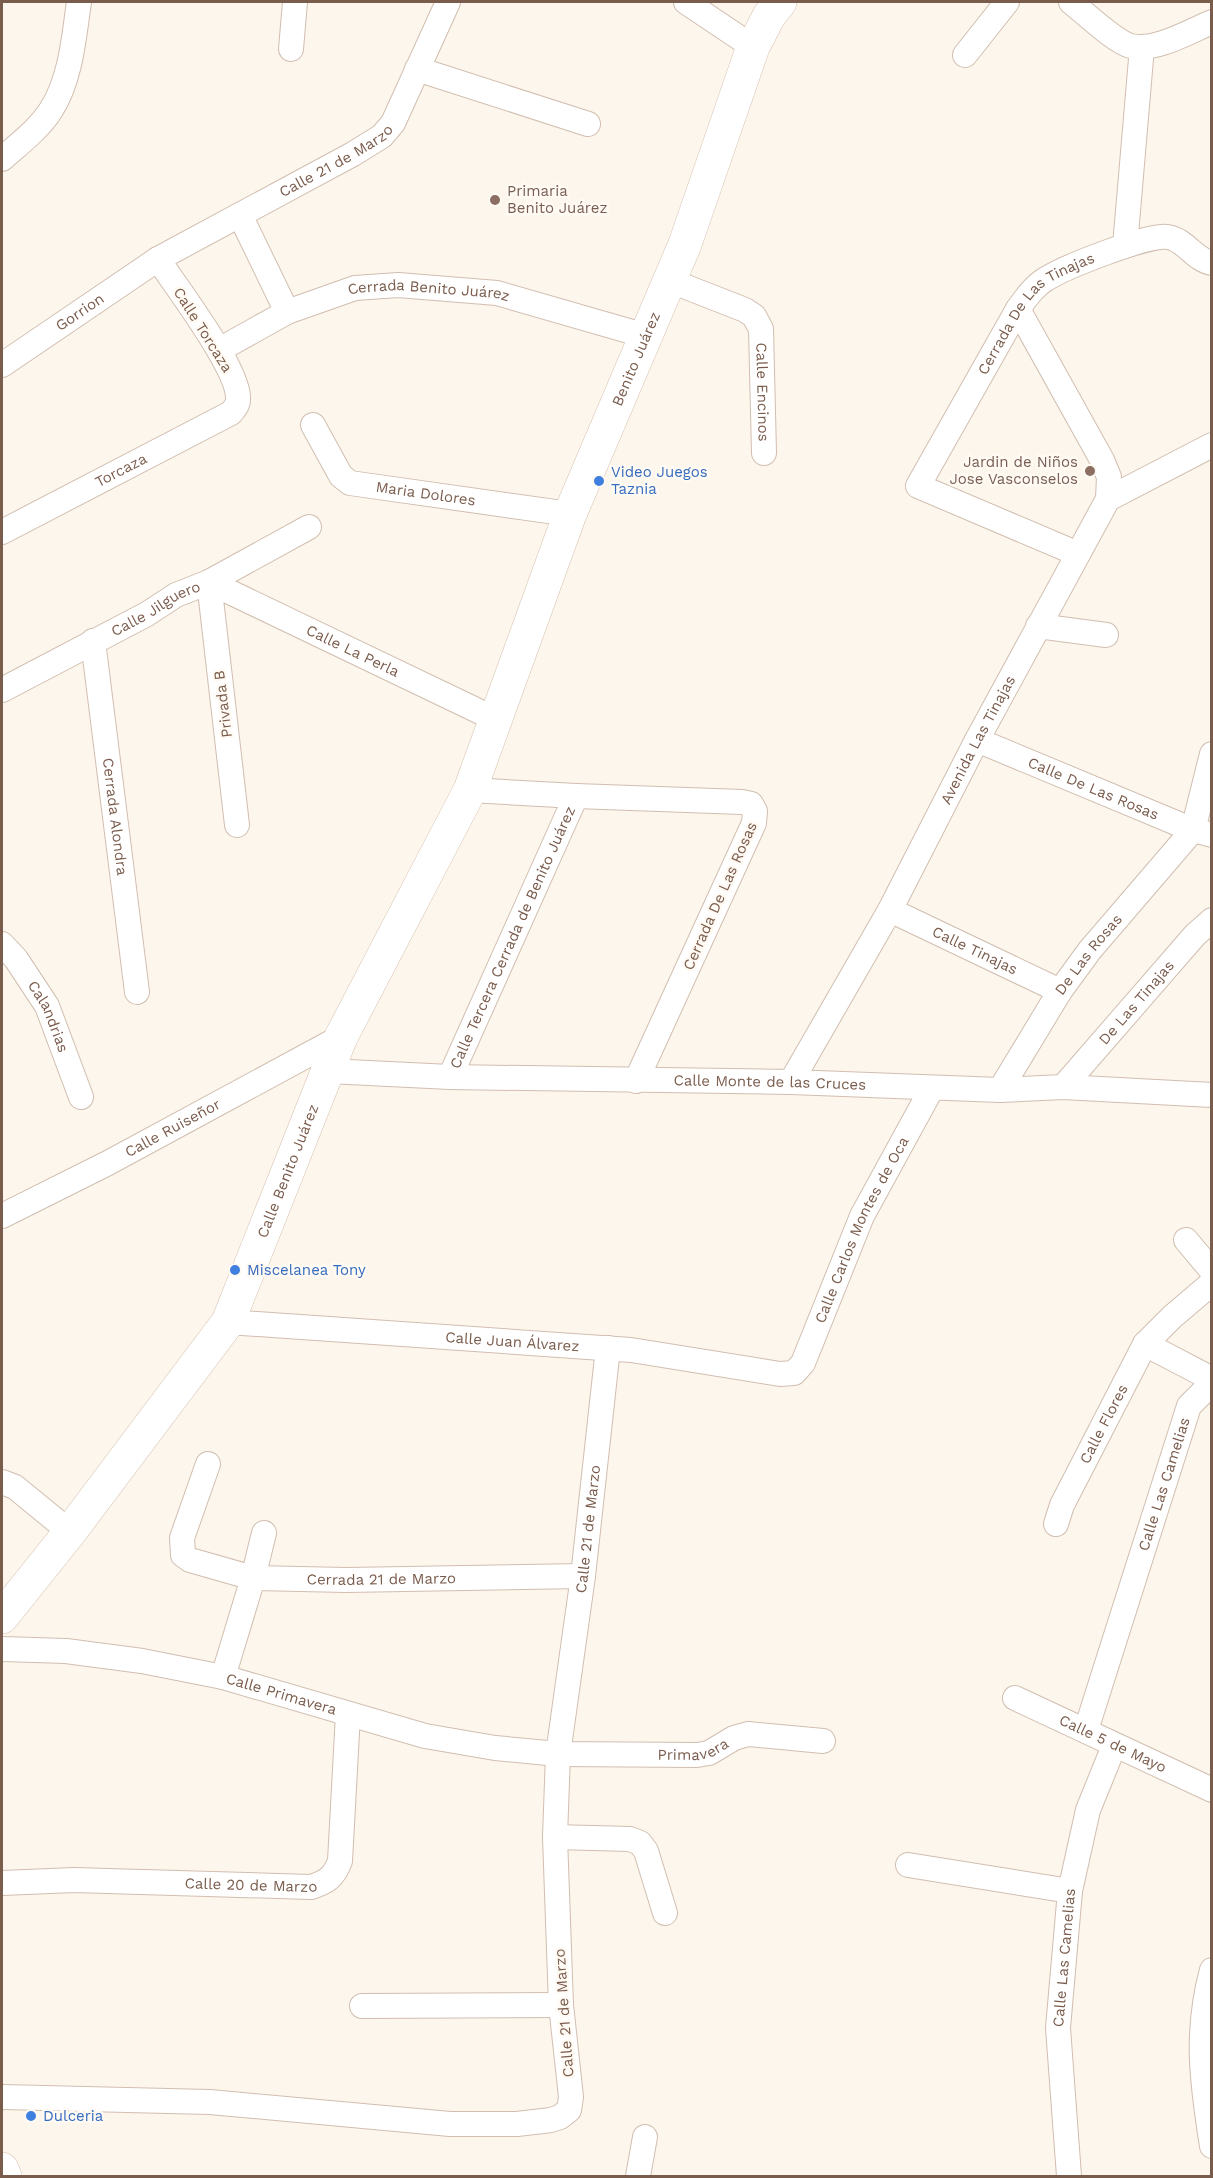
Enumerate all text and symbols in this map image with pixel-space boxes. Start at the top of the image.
street label: Calle 21 de Marzo [276,121,397,201]
place label: Primaria Benito Juárez [507,182,607,217]
marker: Primaria Benito Juárez [488,193,502,207]
street label: Cerrada De Las Tinajas [974,249,1097,378]
street label: Cerrada Benito Juárez [345,276,512,305]
street label: Calle Torcaza [170,284,237,376]
street label: Gorrion [52,289,107,335]
street label: Benito Juárez [608,309,664,409]
street label: Calle Encinos [752,342,773,442]
street label: Torcaza [92,449,150,491]
place label: Jardin de Niños Jose Vasconselos [950,453,1078,488]
place label: Video Juegos Taznia [611,463,708,498]
marker: Jardin de Niños Jose Vasconselos [1083,464,1097,478]
marker: Video Juegos Taznia [592,474,606,488]
street label: Maria Dolores [375,478,477,510]
street label: Calle Jilguero [108,577,203,640]
street label: Calle La Perla [303,621,403,681]
street label: Privada B [210,669,236,739]
street label: Avenida Las Tinajas [937,672,1019,807]
street label: Calle De Las Rosas [1025,753,1161,824]
street label: Cerrada Alondra [99,757,131,877]
street label: Calle Tercera Cerrada de Benito Juárez [446,803,579,1071]
street label: Cerrada De Las Rosas [679,819,761,973]
street label: De Las Rosas [1051,910,1126,999]
street label: Calle Tinajas [929,922,1021,978]
street label: De Las Tinajas [1095,957,1178,1048]
street label: Calandrias [24,977,73,1055]
street label: Calle Monte de las Cruces [673,1071,867,1094]
street label: Calle Ruiseñor [122,1095,223,1161]
street label: Calle Benito Juárez [253,1102,322,1241]
street label: Calle Carlos Montes de Oca [811,1133,913,1326]
place label: Miscelanea Tony [247,1261,366,1279]
marker: Miscelanea Tony [228,1263,242,1277]
street label: Calle Juan Álvarez [445,1328,580,1355]
street label: Calle Flores [1076,1381,1132,1467]
street label: Calle Las Camelias [1135,1415,1194,1553]
street label: Calle 21 de Marzo [572,1464,604,1594]
street label: Cerrada 21 de Marzo [307,1569,456,1589]
street label: Calle Primavera [224,1669,339,1719]
street label: Calle 5 de Mayo [1056,1711,1169,1776]
street label: Primavera [658,1734,732,1764]
street label: Calle 20 de Marzo [184,1874,320,1896]
street label: Calle Las Camelias [1049,1888,1079,2028]
street label: Calle 21 de Marzo [551,1948,577,2078]
place label: Dulceria [43,2107,104,2125]
marker: Dulceria [24,2109,38,2123]

